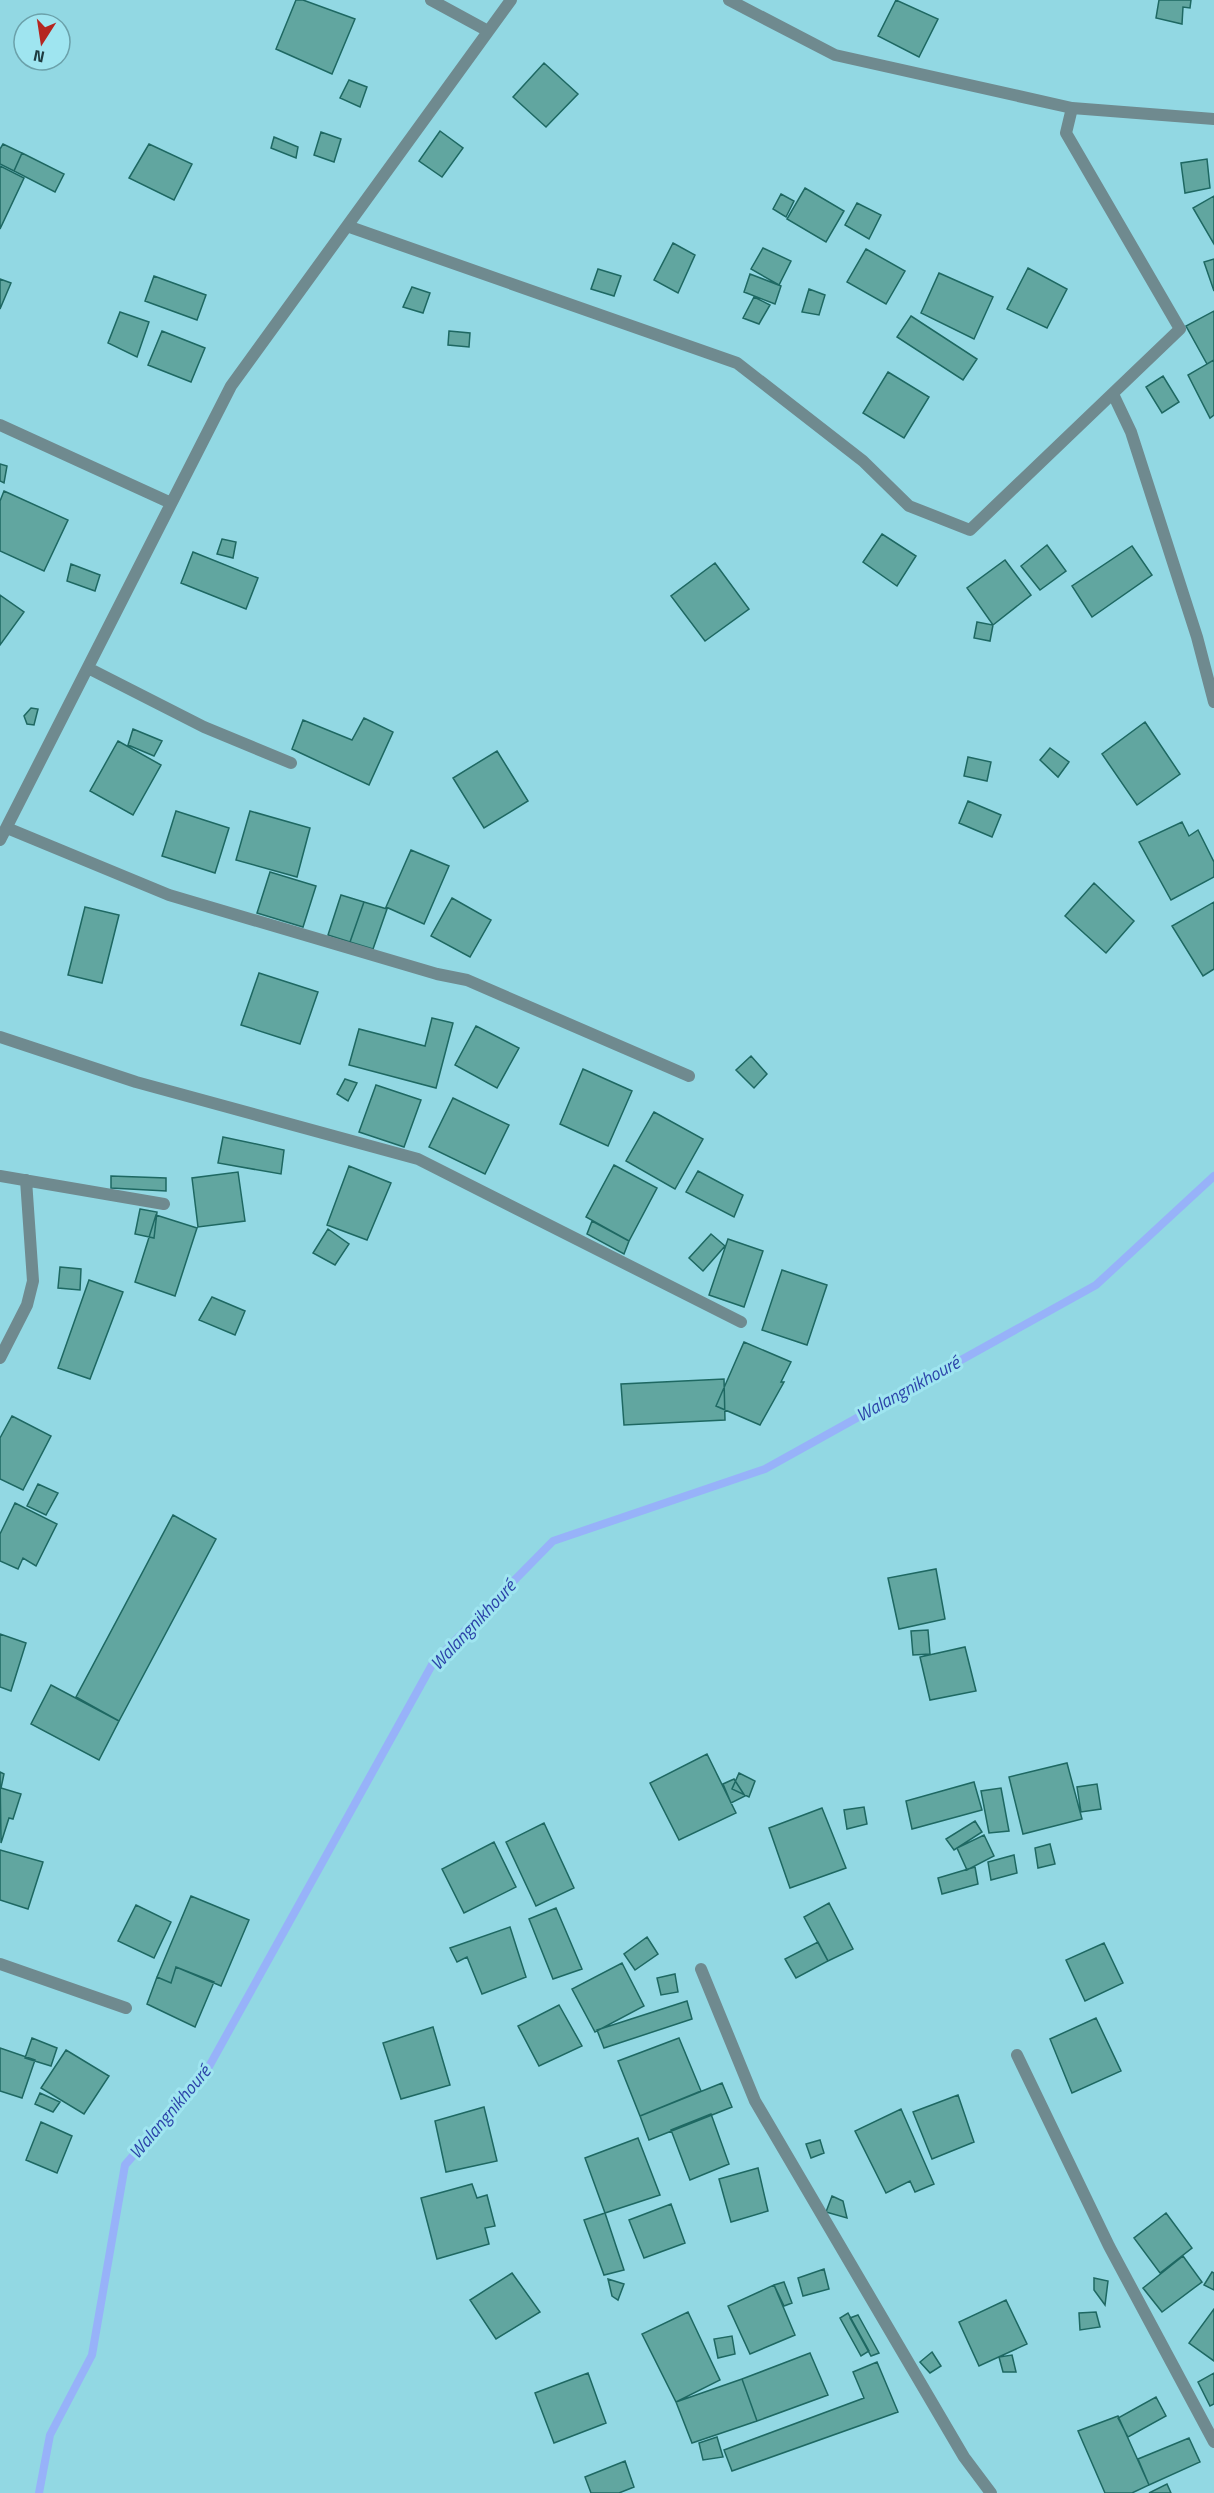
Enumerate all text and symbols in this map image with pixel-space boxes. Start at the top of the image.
north arrow [12,12,72,72]
text: N [31,44,47,70]
water label: Walangnikhouré [851,1348,966,1428]
water label: Walangnikhouré [424,1572,523,1676]
water label: Walangnikhouré [122,2058,218,2164]

